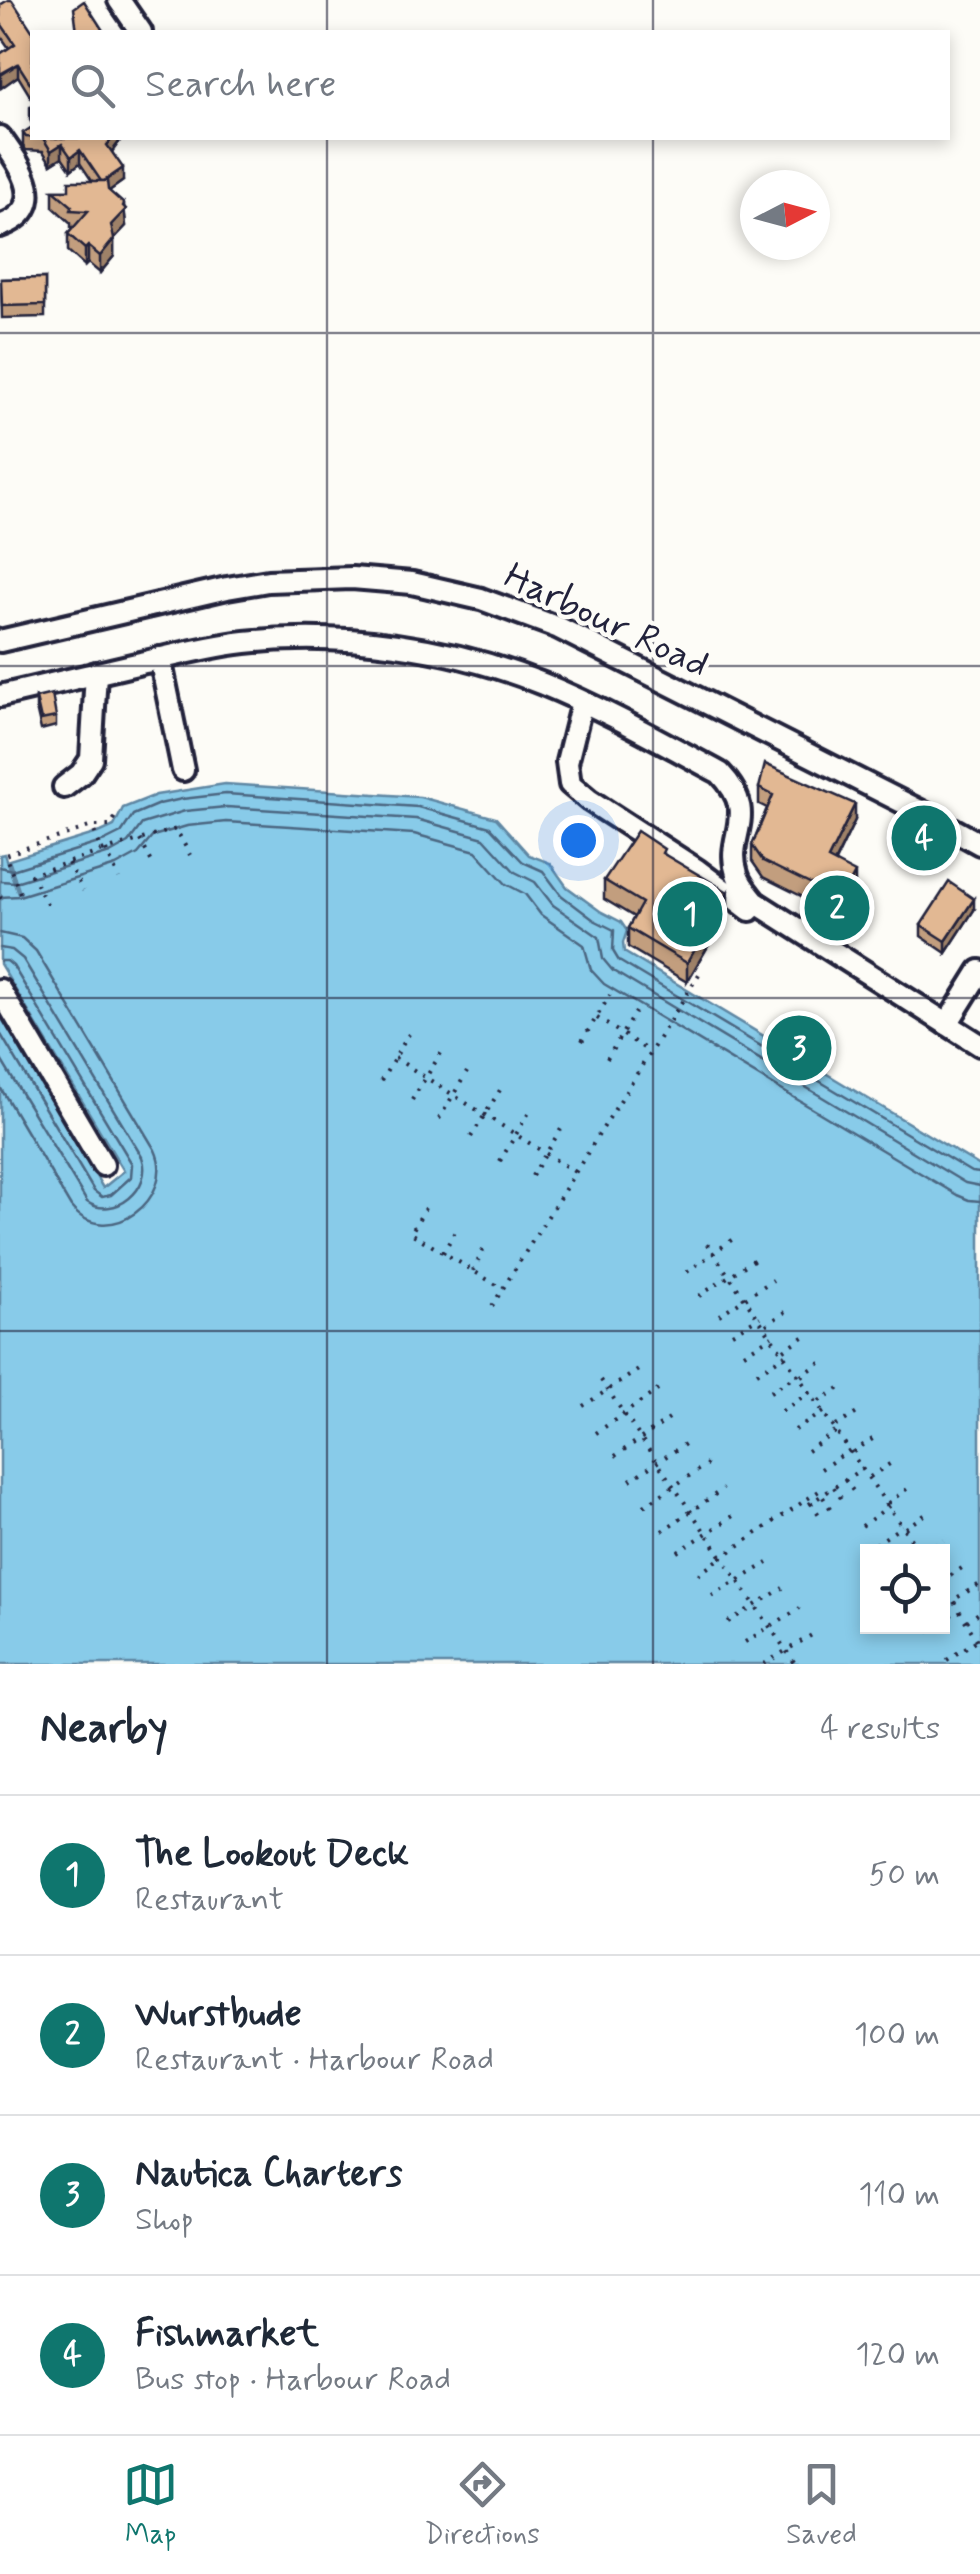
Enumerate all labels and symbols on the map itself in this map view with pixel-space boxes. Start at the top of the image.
north arrow [740,170,830,260]
street label: Harbour Road [496,553,716,690]
pin: 4 [892,800,956,876]
your location [553,815,604,866]
pin: 2 [804,870,870,946]
pin: 1 [658,876,722,952]
pin: 3 [766,1010,832,1086]

